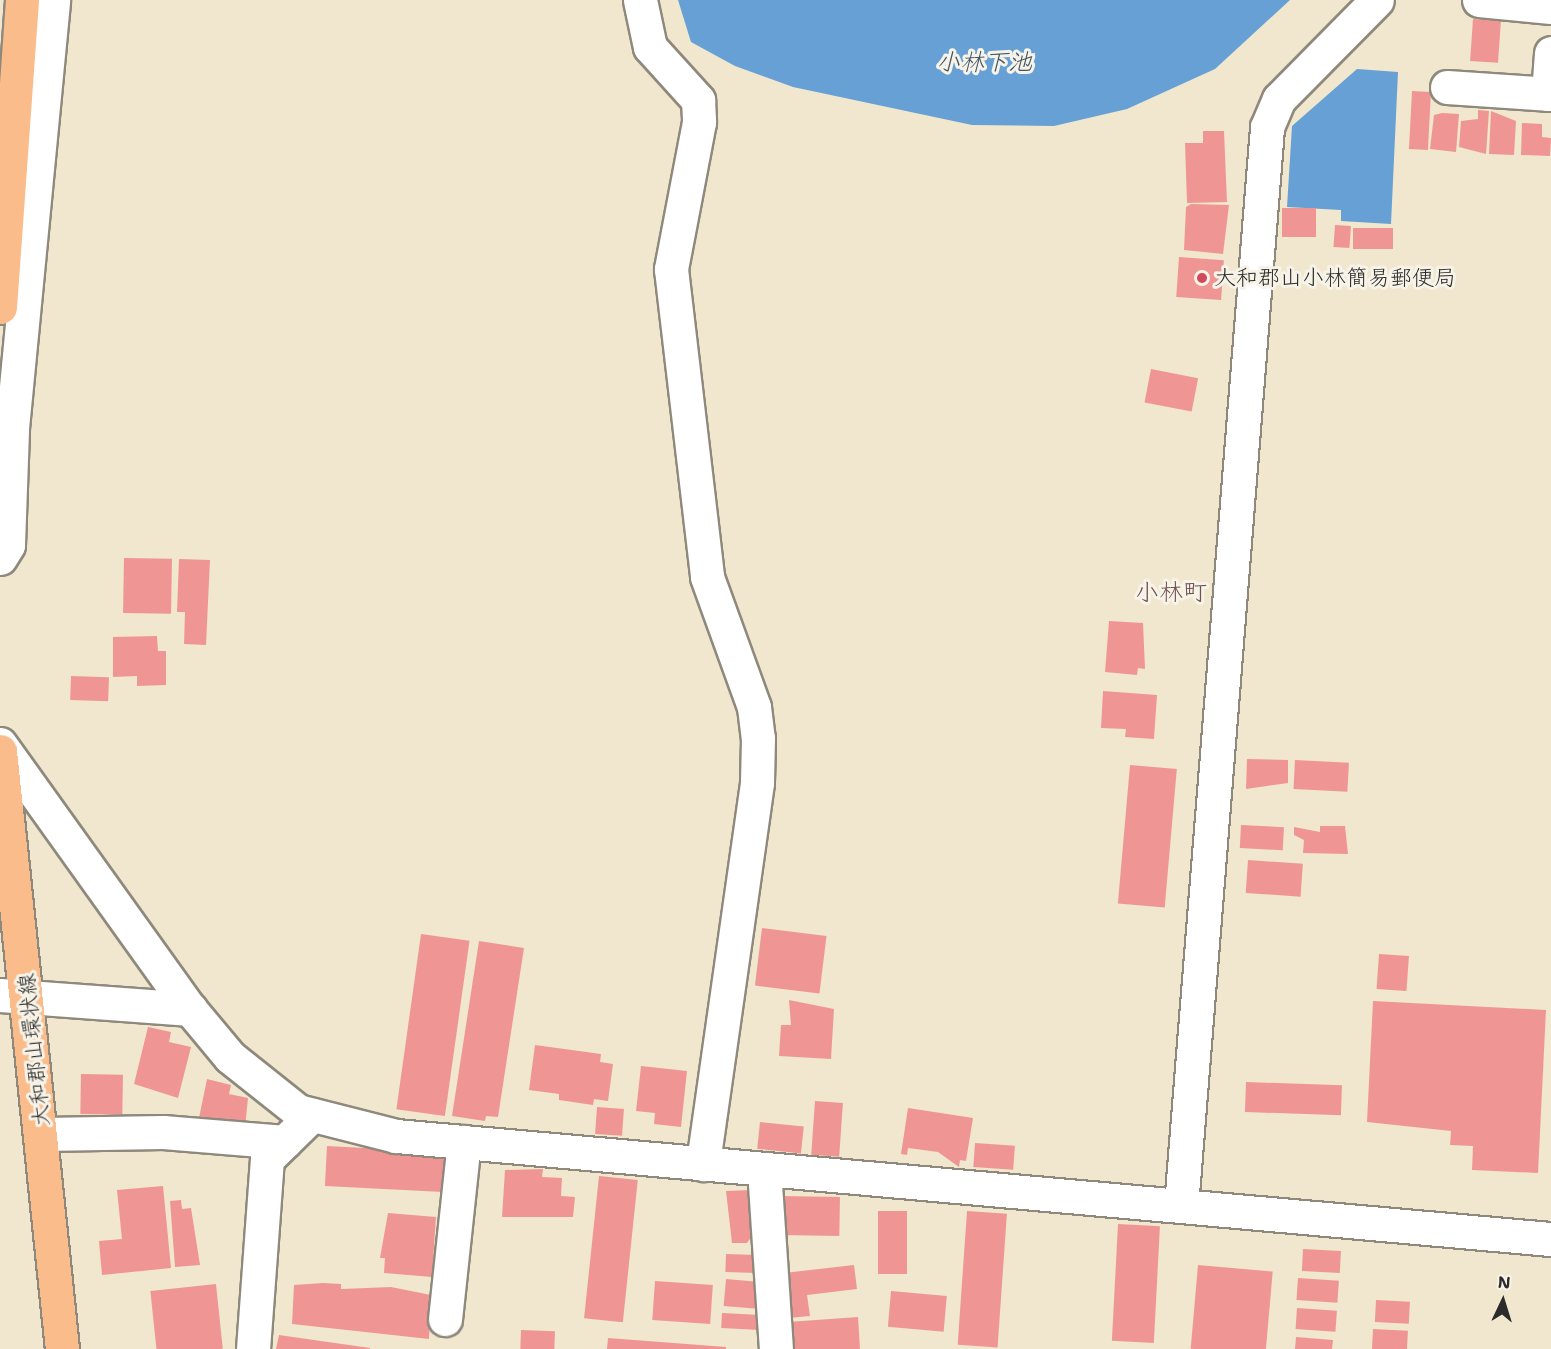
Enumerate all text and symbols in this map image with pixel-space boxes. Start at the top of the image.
water label: 小林下池 [936,49,1032,77]
place label: 大和郡山小林簡易郵便局 [1214,265,1456,291]
marker: 大和郡山小林簡易郵便局 [1195,271,1209,285]
district label: 小林町 [1135,579,1207,607]
street label: 大和郡山環状線 [13,972,55,1128]
north arrow [1473,1271,1533,1331]
text: N [1497,1272,1511,1293]

